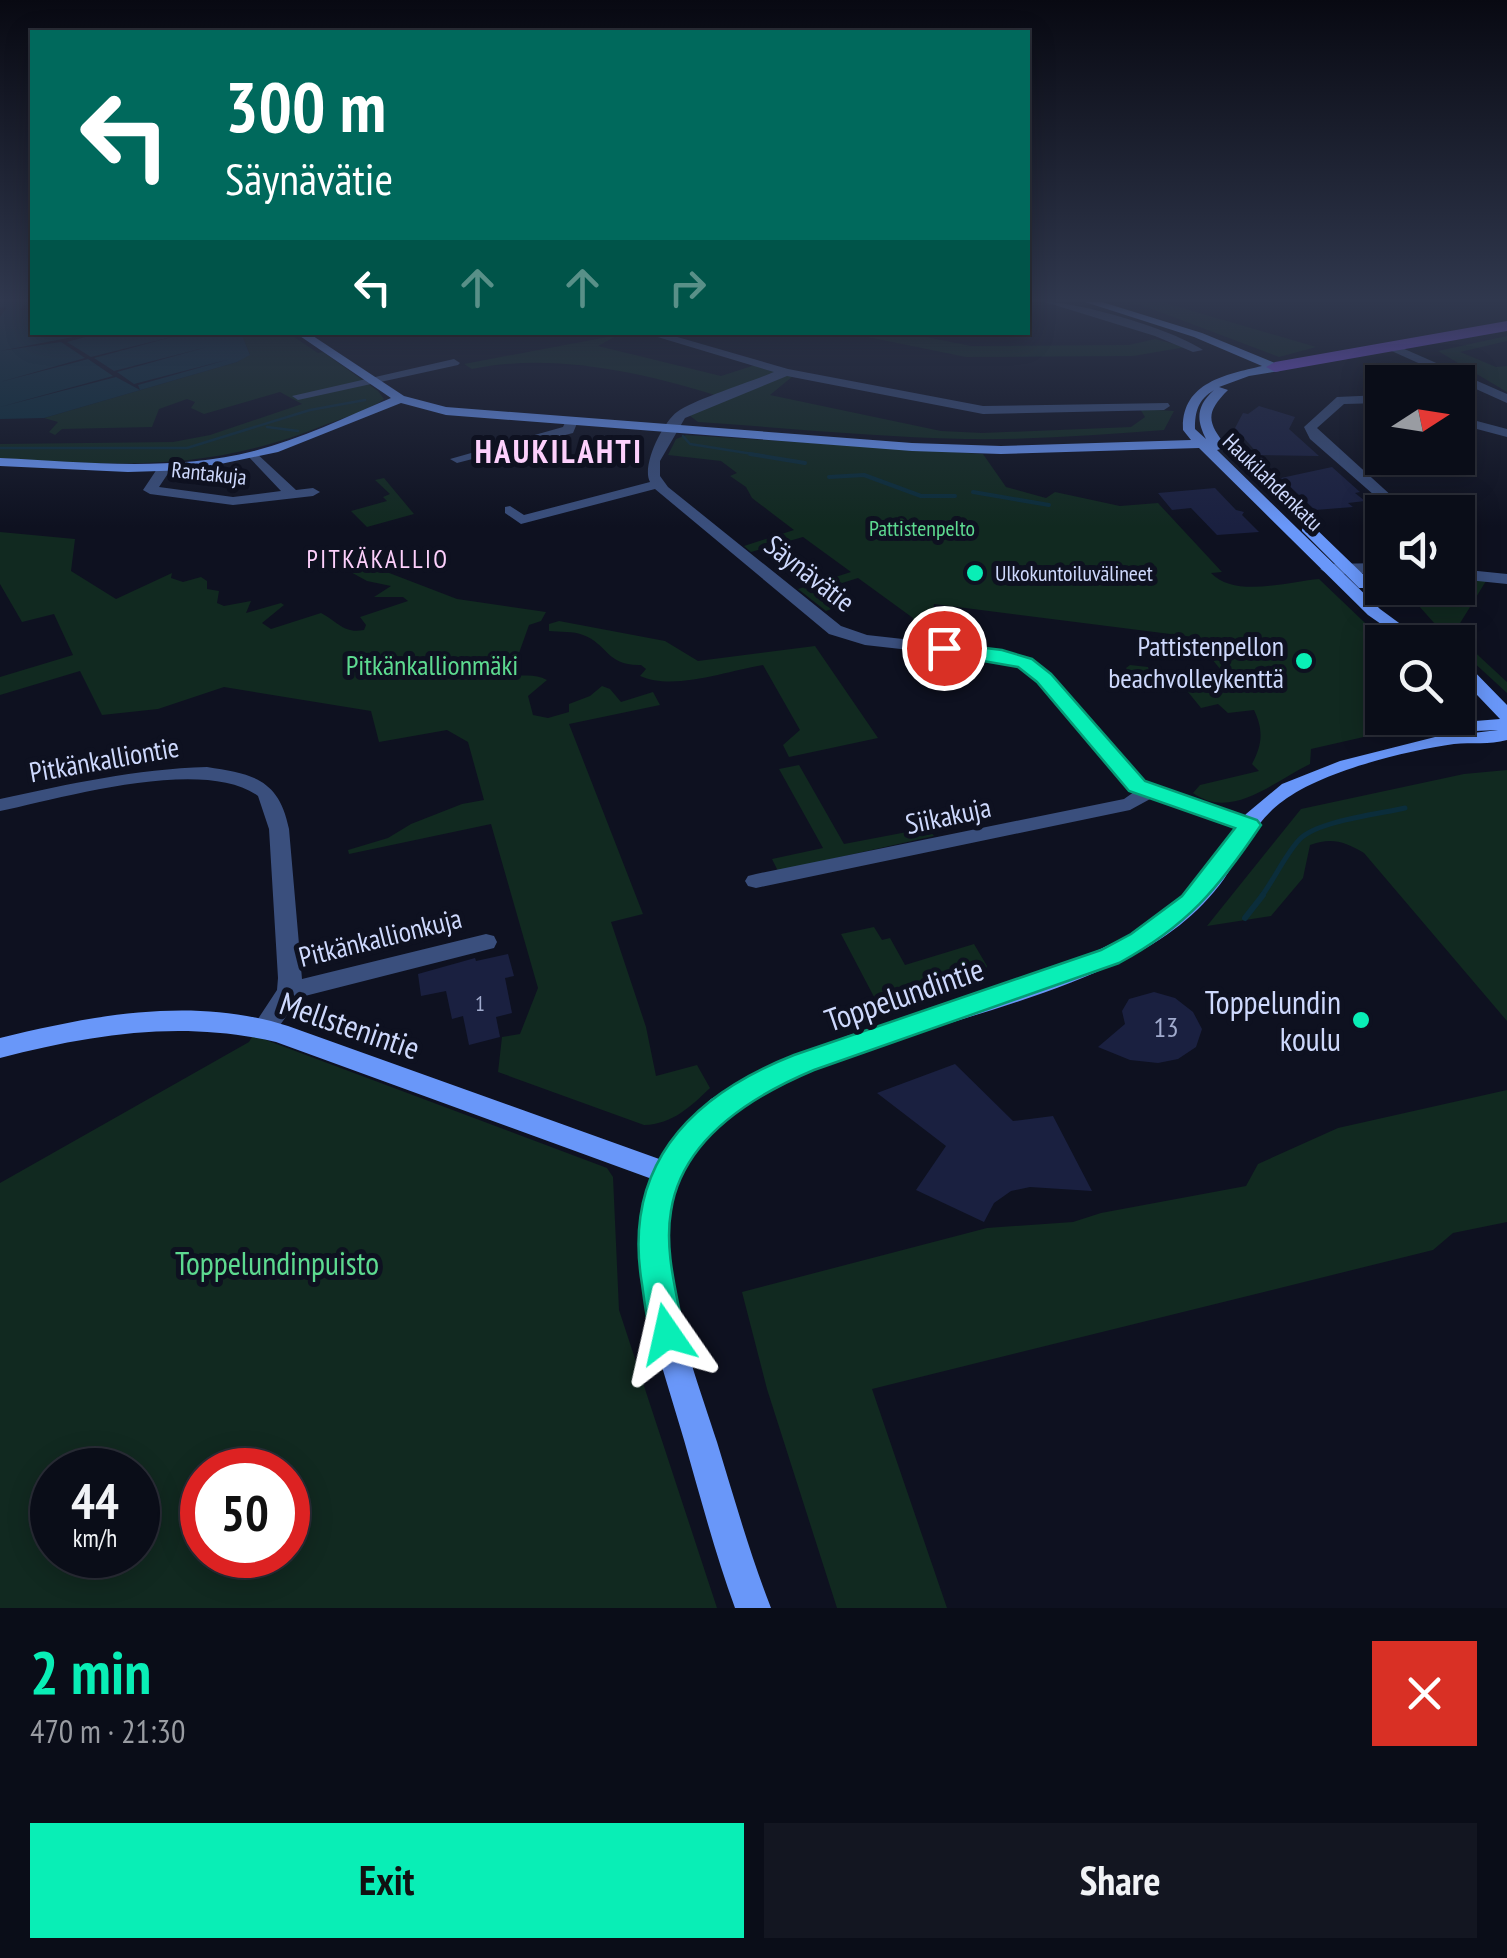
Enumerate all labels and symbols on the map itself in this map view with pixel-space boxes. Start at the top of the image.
north arrow [1365,365,1475,475]
street label: Haukilahdenkatu [1217,427,1329,537]
district label: HAUKILAHTI [475,430,643,472]
street label: Rantakuja [170,455,248,491]
park label: Pattistenpelto [869,514,975,542]
street label: Säynävätie [757,526,863,620]
district label: PITKÄKALLIO [306,543,450,575]
place label: Ulkokuntoiluvälineet [995,559,1153,587]
marker: Ulkokuntoiluvälineet [964,562,986,584]
pin [902,606,987,691]
place label: Pattistenpellon beachvolleykenttä [1108,627,1284,696]
park label: Pitkänkallionmäki [346,646,518,683]
marker: Pattistenpellon beachvolleykenttä [1293,650,1315,672]
street label: Pitkänkalliontie [26,728,182,790]
street label: Siikakuja [902,788,994,842]
street label: Pitkänkallionkuja [295,899,465,975]
street label: Toppelundintie [819,947,989,1041]
place label: Toppelundin koulu [1205,981,1341,1060]
street label: Mellstenintie [275,982,425,1068]
house number: 1 [475,989,485,1017]
house number: 13 [1153,1008,1179,1045]
marker: Toppelundin koulu [1350,1009,1372,1031]
park label: Toppelundinpuisto [175,1242,379,1284]
position arrow [615,1282,719,1386]
speed limit sign: 50 [180,1448,310,1578]

